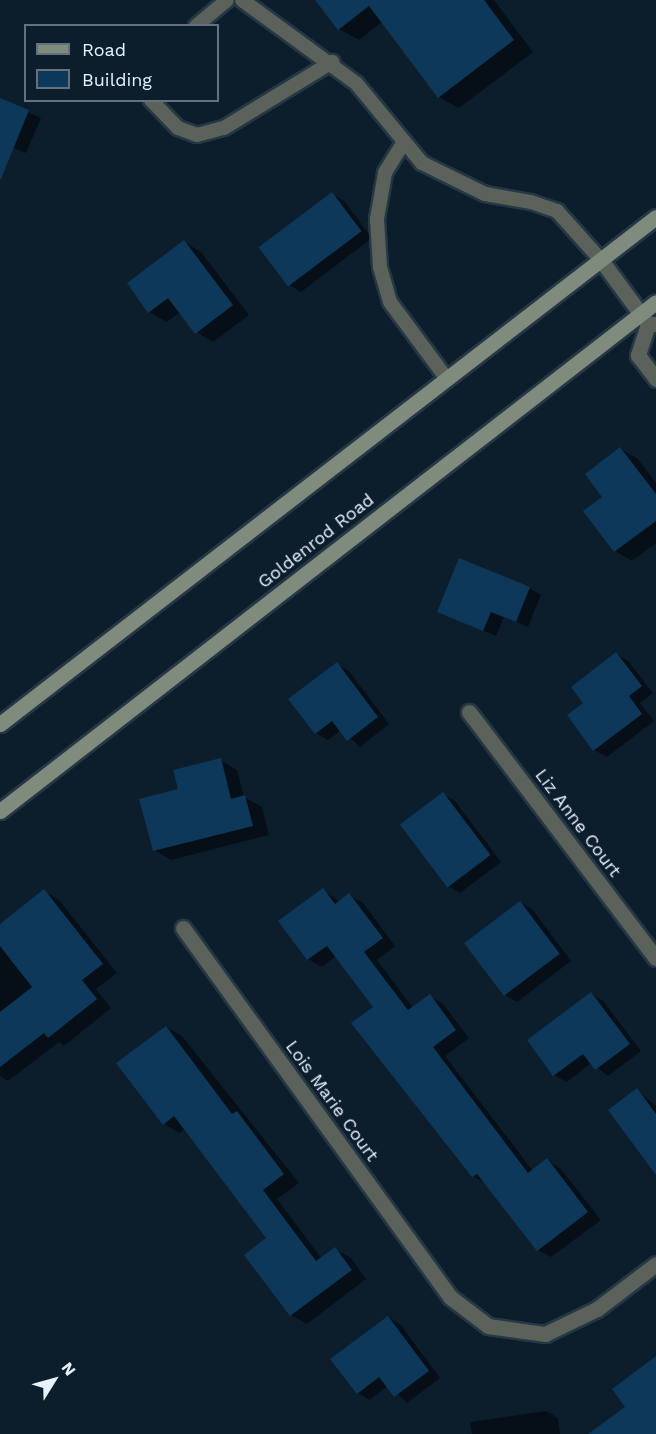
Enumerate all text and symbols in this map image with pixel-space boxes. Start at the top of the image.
legend [24,24,219,102]
text: Road [82,39,126,60]
text: Building [82,69,152,90]
street label: Goldenrod Road [254,489,378,593]
street label: Liz Anne Court [530,764,626,882]
street label: Lois Marie Court [281,1036,383,1166]
north arrow [24,1350,84,1410]
text: N [58,1358,80,1379]

